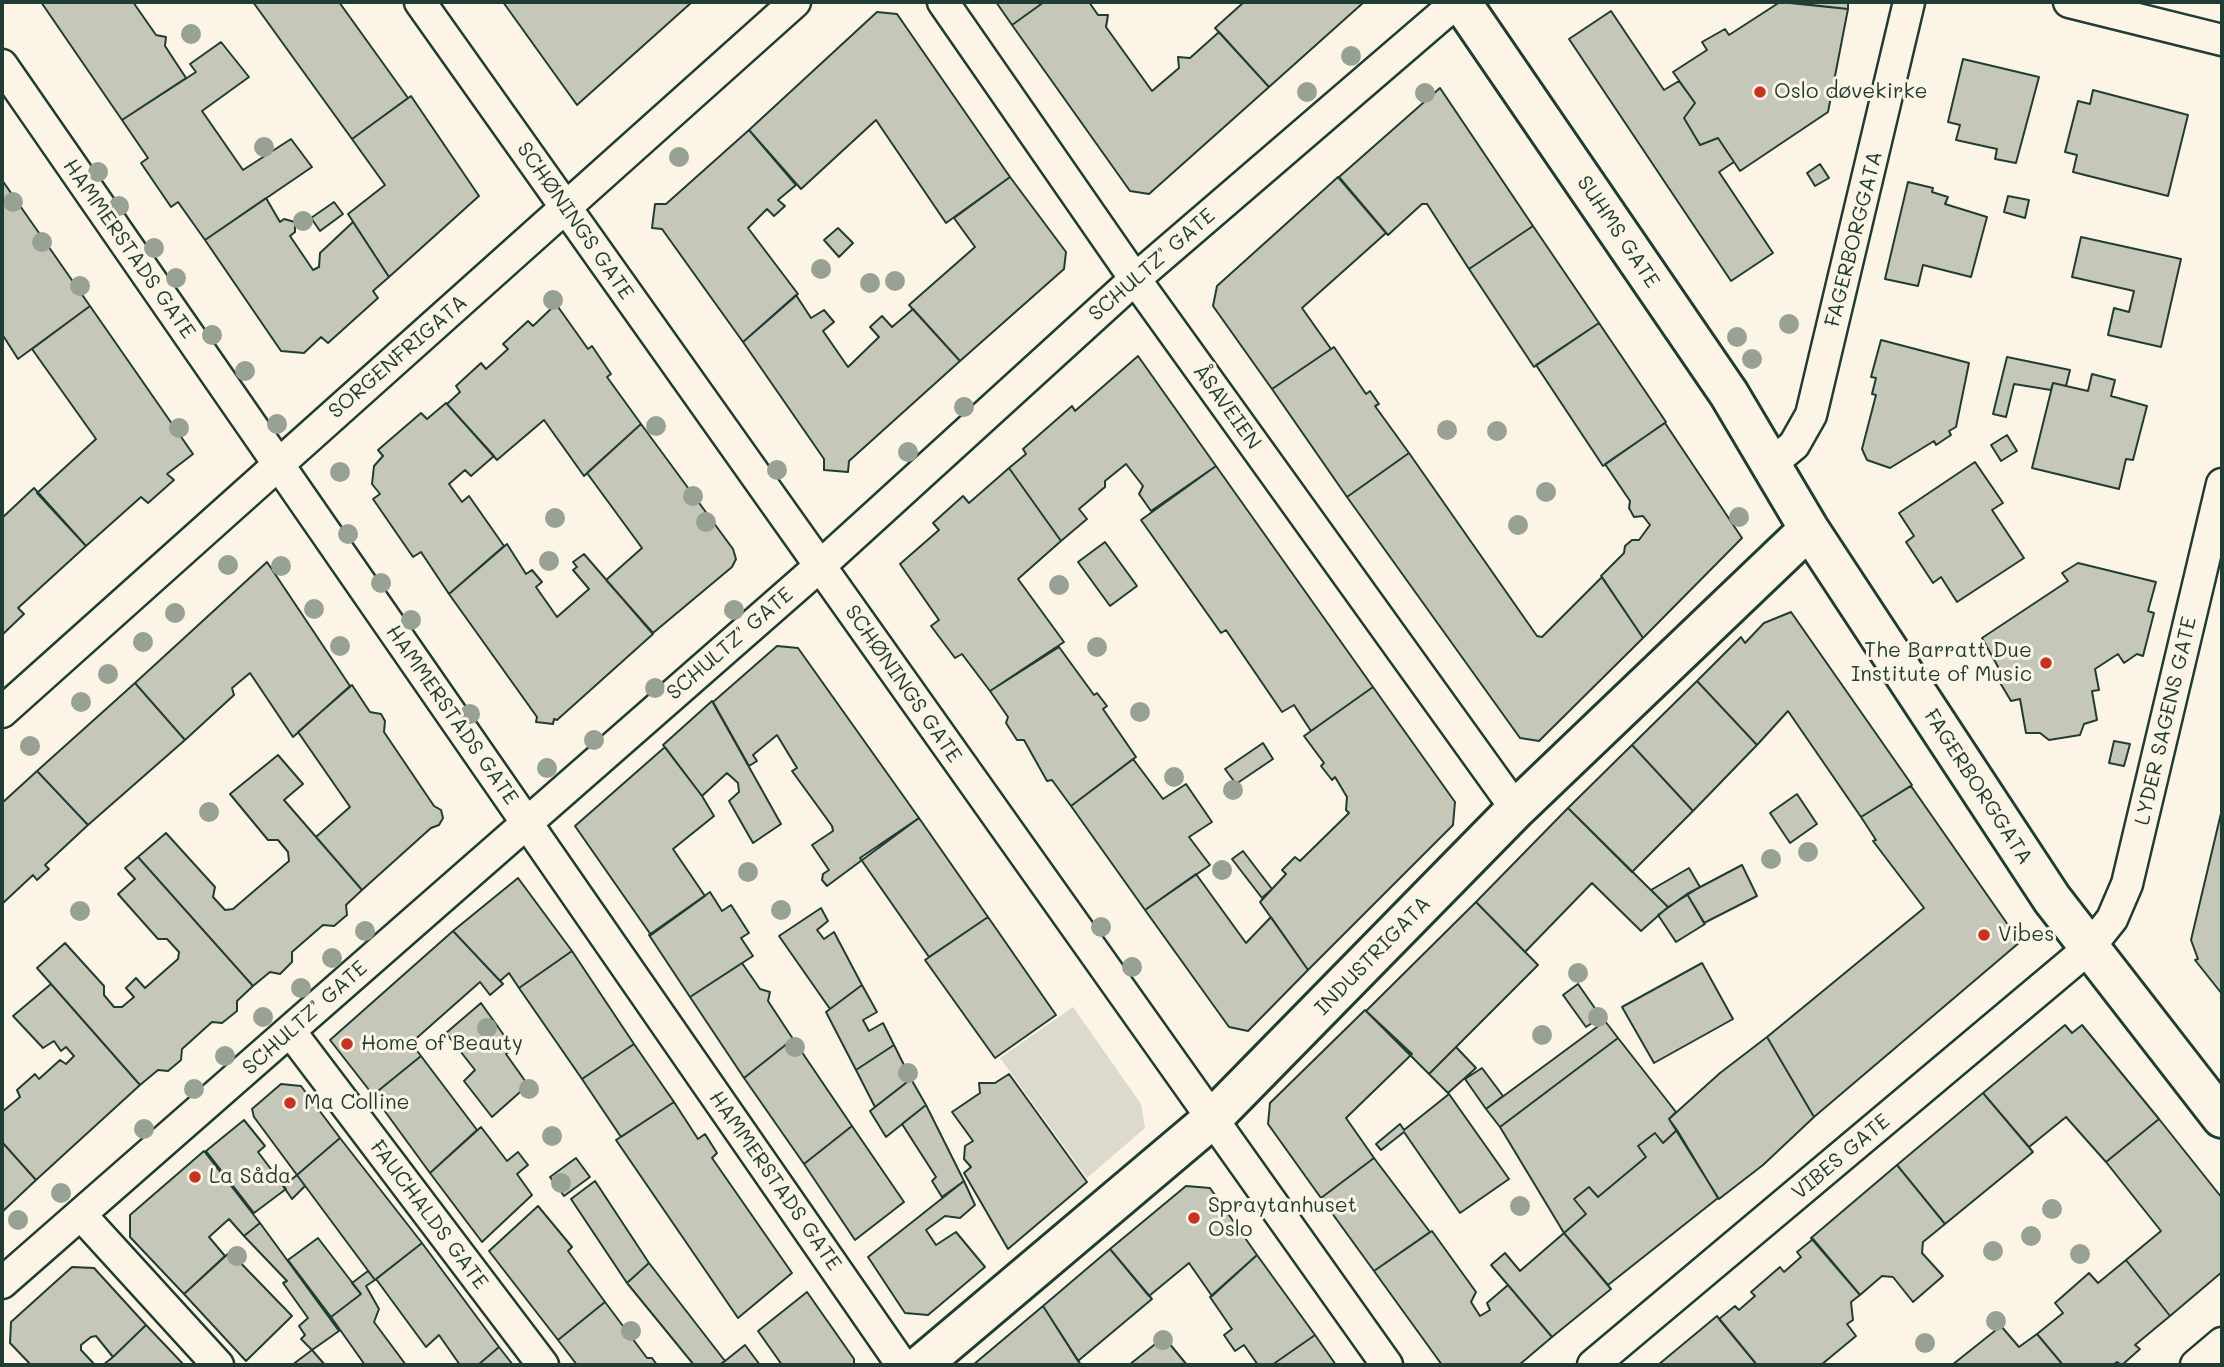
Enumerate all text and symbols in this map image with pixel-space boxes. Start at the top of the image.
place label: Oslo døvekirke [1774,79,1928,105]
marker: Oslo døvekirke [1752,84,1768,100]
street label: SCHØNINGS GATE [511,137,639,305]
street label: FAGERBORGGATA [1820,149,1888,329]
street label: HAMMERSTADS GATE [58,154,200,344]
street label: SUHMS GATE [1571,171,1665,293]
street label: SCHULTZ’ GATE [1084,203,1220,327]
street label: SORGENFRIGATA [323,290,473,424]
street label: ÅSAVEIEN [1188,359,1266,455]
street label: SCHULTZ’ GATE [662,582,798,706]
street label: SCHØNINGS GATE [839,600,967,768]
street label: LYDER SAGENS GATE [2130,614,2202,828]
street label: HAMMERSTADS GATE [381,620,523,810]
place label: The Barratt Due Institute of Music [1851,638,2032,688]
marker: The Barratt Due Institute of Music [2038,655,2054,671]
street label: FAGERBORGGATA [1918,705,2038,869]
street label: INDUSTRIGATA [1310,891,1436,1021]
place label: Vibes [1998,922,2055,948]
marker: Vibes [1976,927,1992,943]
street label: SCHULTZ’ GATE [237,955,373,1081]
place label: Home of Beauty [361,1031,523,1057]
marker: Home of Beauty [339,1036,355,1052]
street label: HAMMERSTADS GATE [704,1086,846,1276]
place label: Ma Colline [304,1090,410,1116]
marker: Ma Colline [282,1095,298,1111]
street label: VIBES GATE [1787,1109,1895,1205]
street label: FAUCHALDS GATE [365,1135,493,1295]
place label: La Såda [209,1164,291,1190]
marker: La Såda [187,1169,203,1185]
place label: Spraytanhuset Oslo [1208,1193,1357,1243]
marker: Spraytanhuset Oslo [1186,1210,1202,1226]

